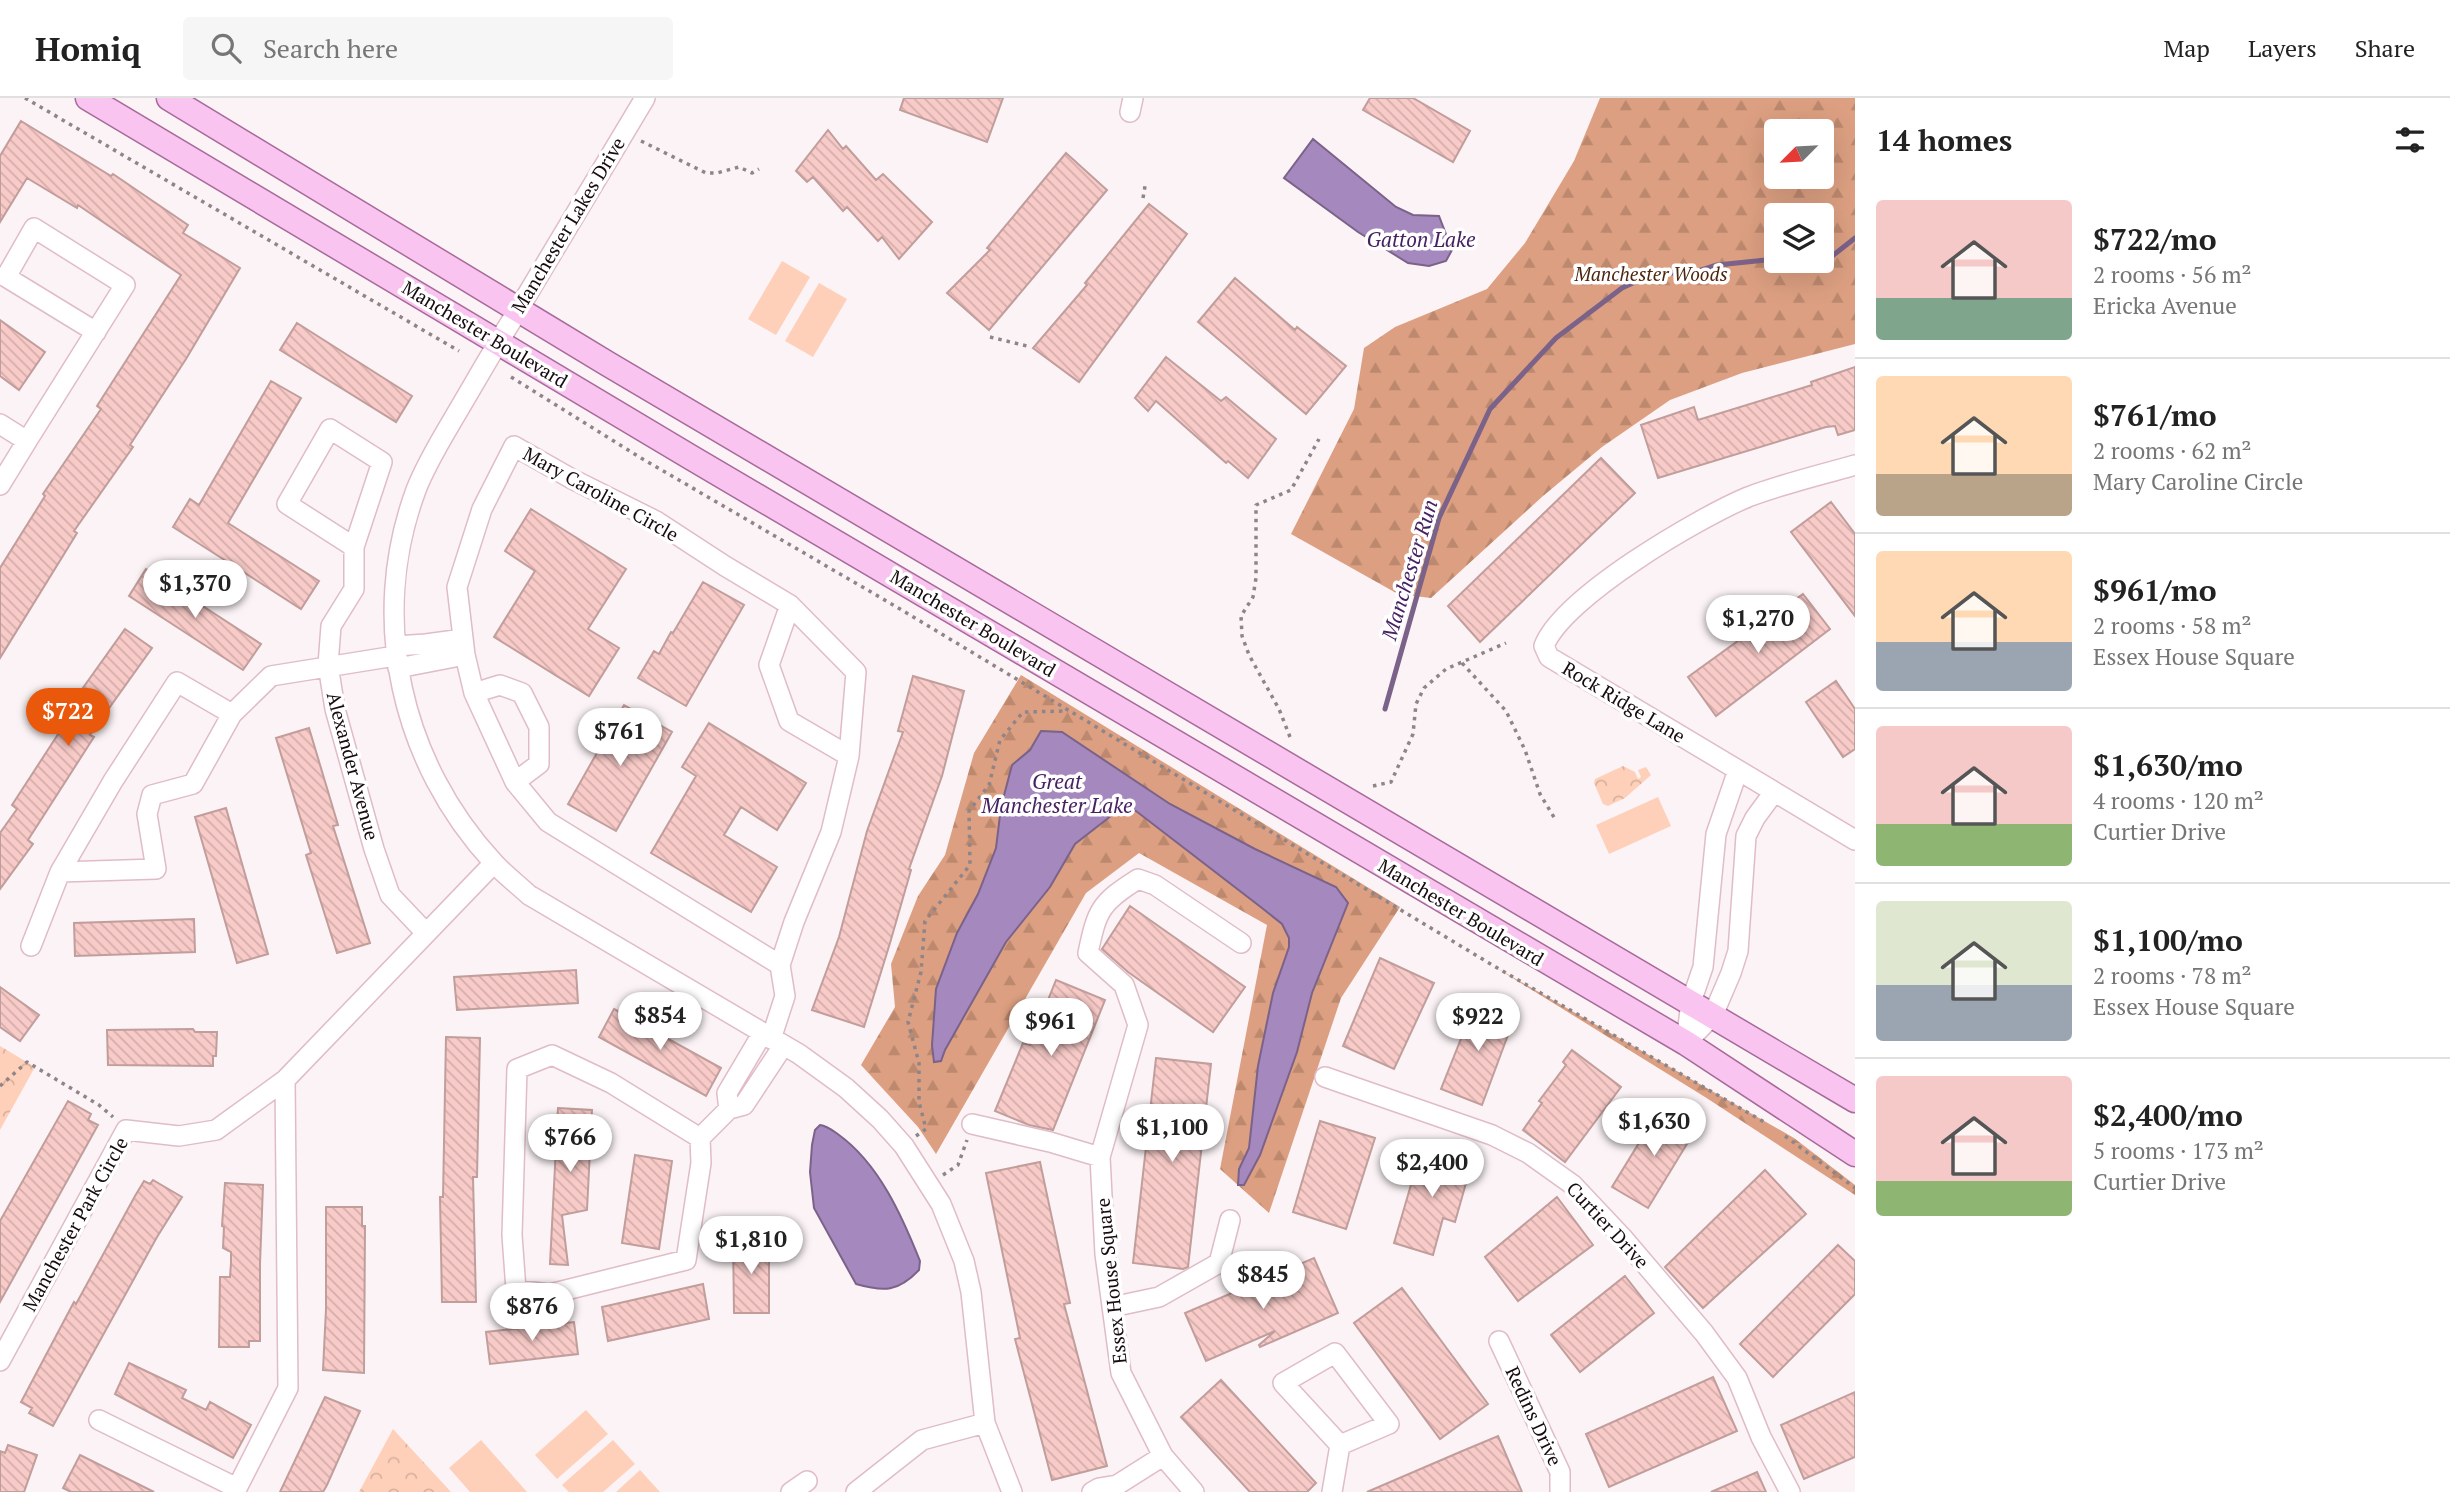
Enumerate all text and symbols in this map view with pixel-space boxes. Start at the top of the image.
search box [183,17,673,80]
text: Homiq [35,27,141,70]
icon: search [207,29,245,67]
text: Search here [263,31,398,65]
text: Map [2163,32,2210,64]
text: Layers [2248,32,2317,64]
text: Share [2355,32,2415,64]
north arrow [1764,119,1834,189]
map controls [1764,119,1834,273]
text: 14 homes [1876,120,2012,160]
icon: filters [2391,121,2429,159]
street label: Manchester Lakes Drive [505,132,630,317]
button: layers [1764,203,1834,273]
text: $722/mo [2093,219,2217,259]
water label: Gatton Lake [1367,225,1476,253]
icon: home [1932,228,2016,312]
text: 2 rooms · 56 m² [2093,259,2252,290]
park label: Manchester Woods [1573,261,1728,286]
street label: Manchester Boulevard [398,274,573,393]
text: Ericka Avenue [2093,290,2237,321]
text: $761/mo [2093,395,2217,435]
icon: home [1932,404,2016,488]
text: 2 rooms · 62 m² [2093,435,2252,466]
street label: Mary Caroline Circle [519,440,683,547]
text: Mary Caroline Circle [2093,466,2303,497]
water label: Manchester Run [1374,496,1444,644]
pin: $1,370 [138,560,252,620]
street label: Manchester Boulevard [886,563,1061,682]
text: $1,370 [159,567,231,598]
text: $961/mo [2093,570,2217,610]
icon: home [1932,579,2016,663]
pin: $1,270 [1701,596,1815,655]
text: $1,270 [1722,602,1794,633]
text: 2 rooms · 58 m² [2093,610,2252,641]
text: Essex House Square [2093,641,2295,672]
street label: Rock Ridge Lane [1558,655,1690,748]
pin: $722 [27,688,109,748]
street label: Alexander Avenue [322,689,385,843]
text: $722 [42,695,94,726]
pin: $761 [579,708,661,768]
text: $761 [594,715,646,746]
text: $1,630/mo [2093,745,2243,785]
icon: home [1932,754,2016,838]
water label: Great Manchester Lake [980,767,1133,819]
text: 4 rooms · 120 m² [2093,785,2264,816]
text: Curtier Drive [2093,816,2226,847]
street label: Manchester Boulevard [1374,852,1549,971]
text: $1,100/mo [2093,920,2243,960]
icon: home [1932,929,2016,1013]
text: 2 rooms · 78 m² [2093,960,2252,991]
text: Essex House Square [2093,991,2295,1022]
pin: $854 [619,992,701,1052]
pin: $922 [1437,993,1519,1053]
pin: $961 [1010,998,1092,1058]
text: $854 [634,999,686,1030]
text: $922 [1452,1000,1504,1031]
text: $961 [1025,1005,1077,1036]
text: $2,400/mo [2093,1095,2243,1135]
pin: $1,630 [1597,1098,1711,1158]
pin: $1,100 [1115,1104,1229,1164]
icon: home [1932,1104,2016,1188]
text: $1,630 [1618,1105,1690,1136]
text: $1,100 [1136,1111,1208,1142]
pin: $766 [529,1114,611,1174]
text: $766 [544,1121,596,1152]
street label: Manchester Park Circle [16,1132,133,1315]
text: 5 rooms · 173 m² [2093,1135,2264,1166]
pin: $2,400 [1375,1140,1489,1199]
text: $2,400 [1396,1146,1468,1177]
text: Curtier Drive [2093,1166,2226,1197]
street label: Curtier Drive [1562,1176,1655,1273]
street label: Essex House Square [1089,1197,1132,1365]
pin: $1,810 [694,1216,808,1276]
text: $1,810 [715,1223,787,1254]
pin: $845 [1222,1252,1304,1311]
text: $845 [1237,1258,1289,1289]
pin: $876 [491,1284,573,1343]
text: $876 [506,1290,558,1321]
street label: Redins Drive [1501,1362,1568,1470]

